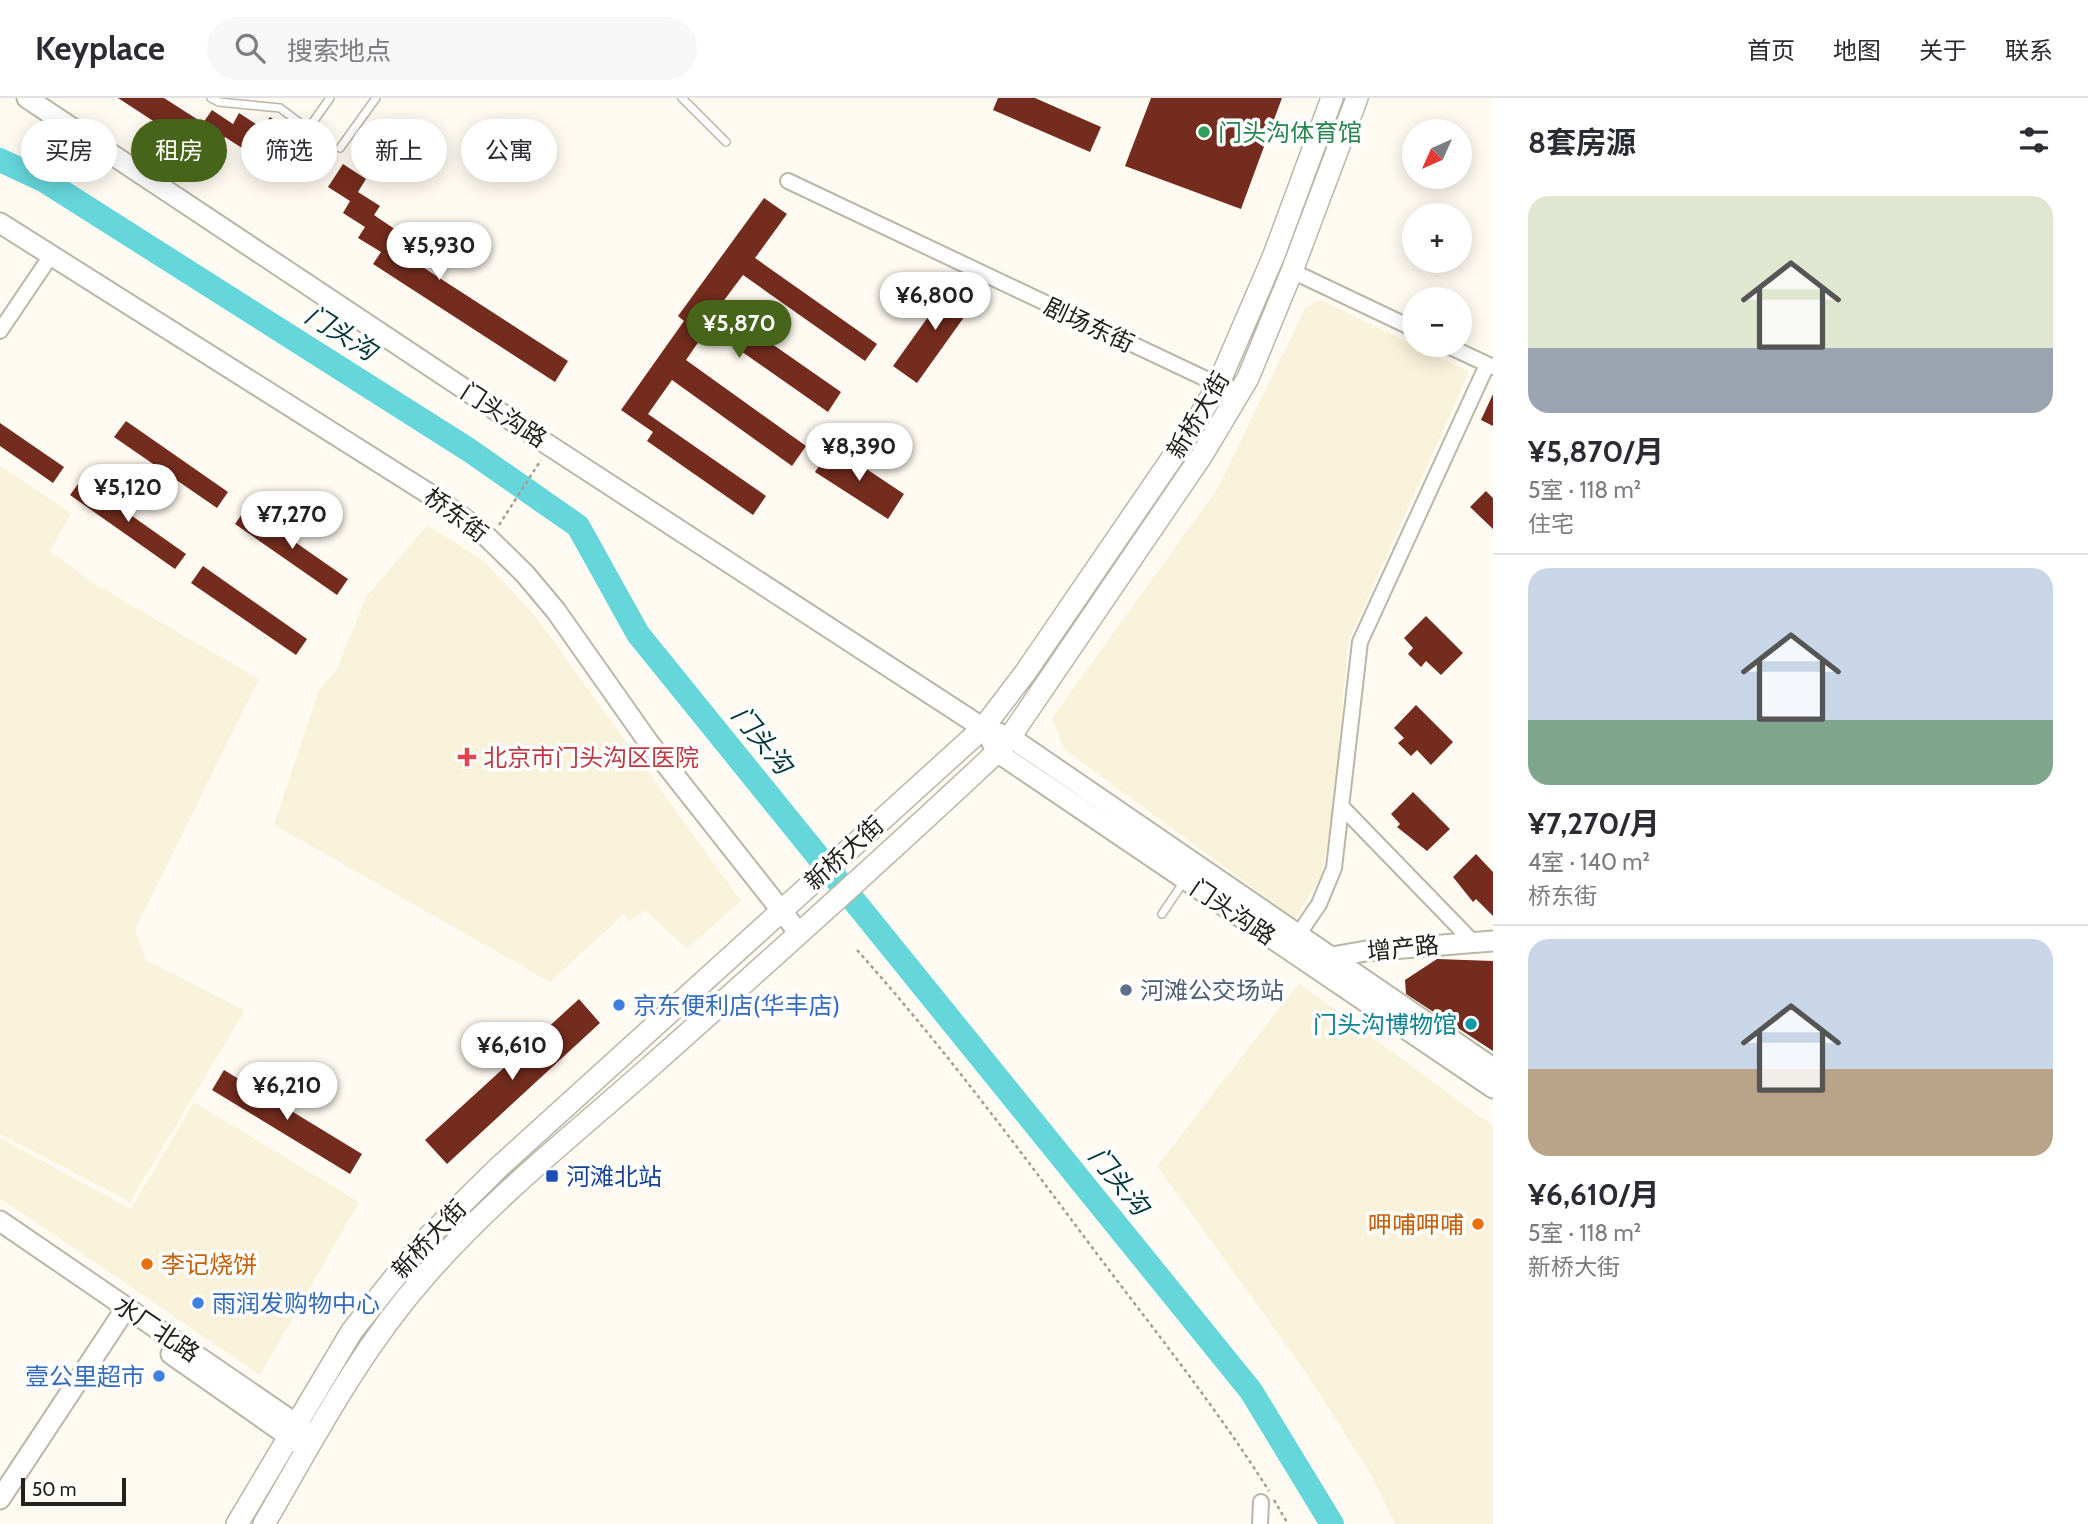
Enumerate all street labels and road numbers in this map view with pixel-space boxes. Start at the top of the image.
street label: 剧场东街 [1039,292,1139,358]
street label: 新桥大街 [1161,366,1235,464]
street label: 门头沟路 [456,377,552,453]
street label: 桥东街 [419,482,493,548]
street label: 新桥大街 [799,810,889,896]
street label: 门头沟路 [1185,873,1281,951]
street label: 增产路 [1366,930,1440,966]
street label: 新桥大街 [386,1194,472,1284]
street label: 水厂北路 [109,1290,205,1368]

